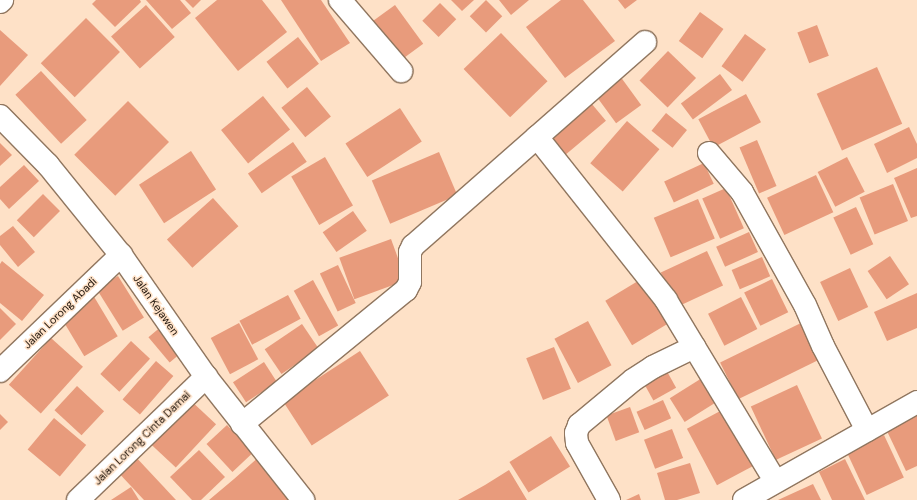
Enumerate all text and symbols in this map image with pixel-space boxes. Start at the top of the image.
street label: Jalan Kejawen [130,272,182,338]
street label: Jalan Lorong Abadi [21,275,99,351]
street label: Jalan Lorong Cinta Damai [91,388,193,488]

